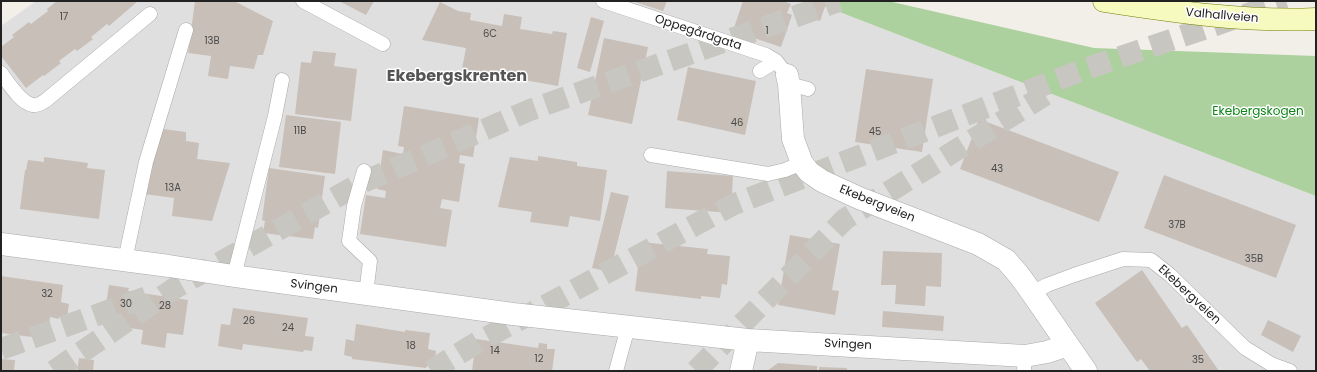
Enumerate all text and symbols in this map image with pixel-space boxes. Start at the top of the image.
street label: Valhallveien [1185,6,1259,26]
house number: 17 [60,11,68,23]
street label: Oppegårdgata [653,12,743,54]
house number: 1 [765,25,769,37]
house number: 6C [483,28,497,40]
house number: 13B [204,35,220,47]
district label: Ekebergskrenten [387,67,527,87]
park label: Ekebergskogen [1212,105,1304,119]
house number: 46 [731,117,743,129]
house number: 11B [294,125,306,137]
house number: 45 [869,126,881,138]
house number: 43 [991,163,1003,175]
house number: 13A [165,182,181,194]
street label: Ekebergveien [837,182,917,226]
house number: 37B [1168,219,1186,231]
house number: 35B [1245,253,1263,265]
street label: Ekebergveien [1155,262,1223,328]
street label: Svingen [289,277,339,297]
house number: 32 [41,288,53,300]
house number: 30 [120,298,132,310]
house number: 28 [159,300,171,312]
house number: 26 [243,315,255,327]
house number: 24 [282,322,294,334]
street label: Svingen [824,337,872,353]
house number: 18 [406,340,416,352]
house number: 14 [490,345,500,357]
house number: 12 [535,353,543,365]
house number: 35 [1192,354,1204,366]

